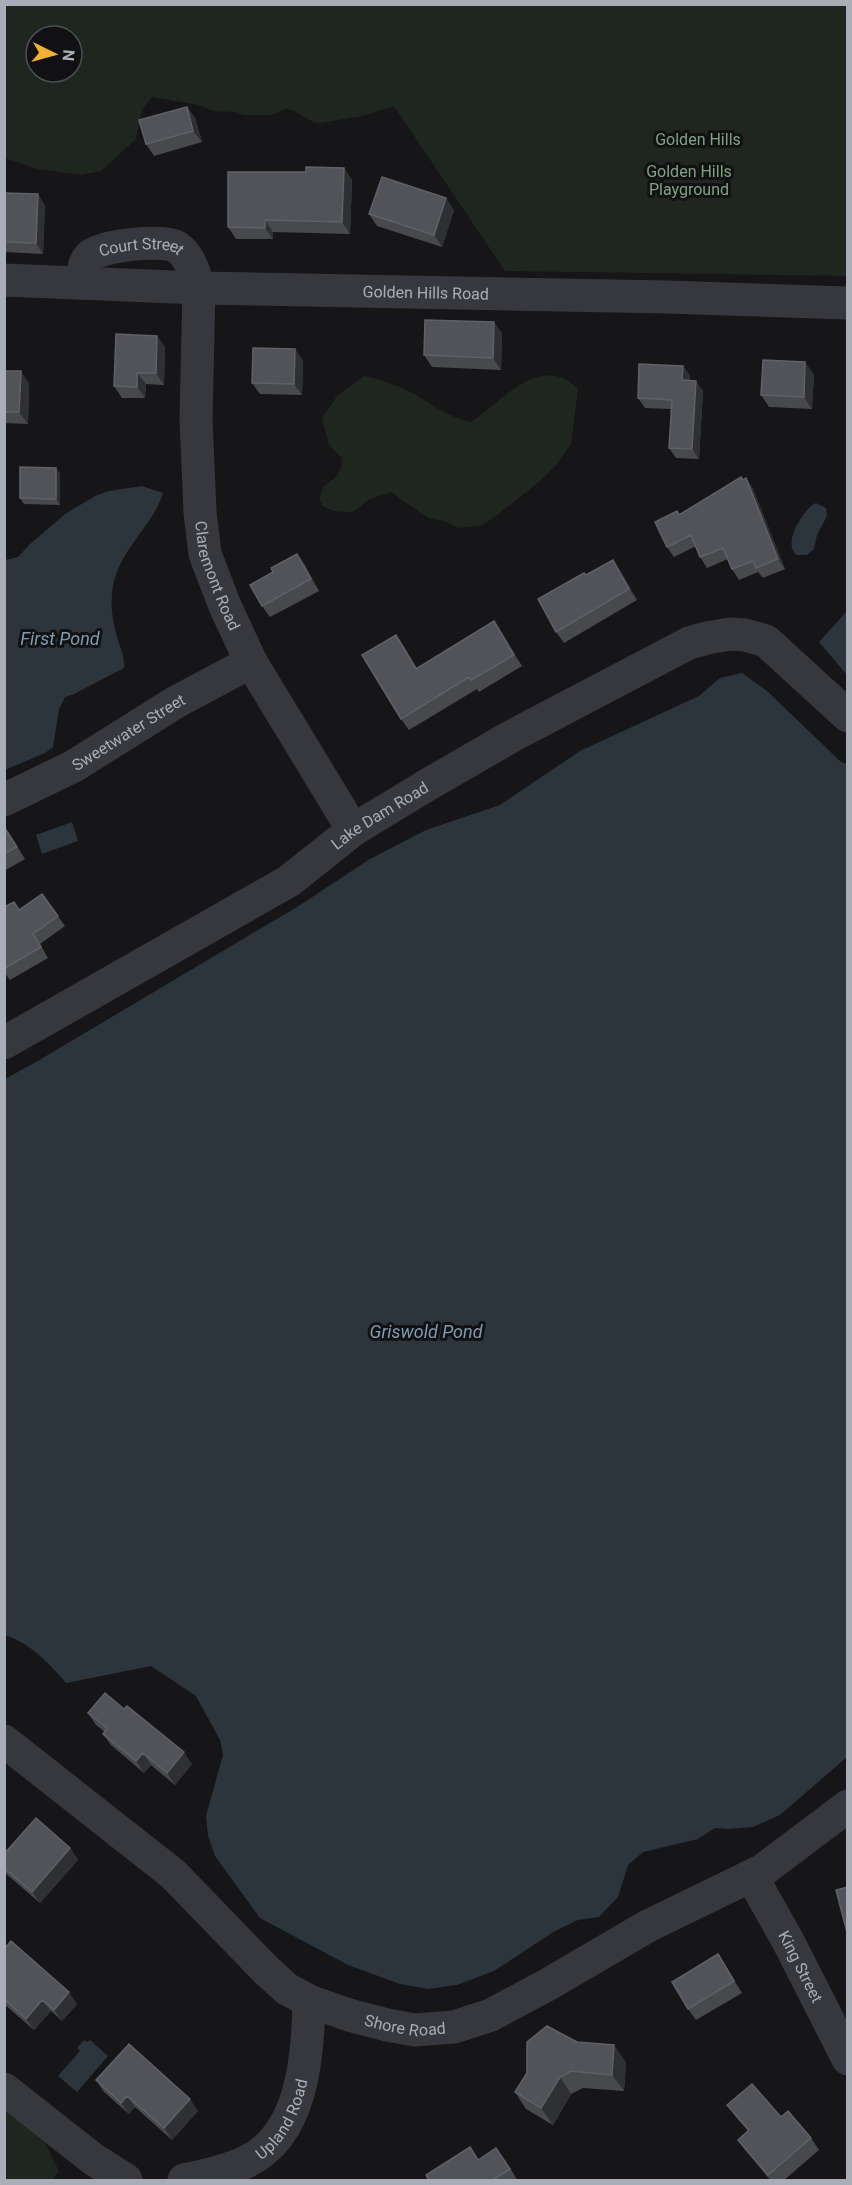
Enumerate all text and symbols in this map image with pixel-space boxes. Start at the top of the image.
north arrow [24,24,84,84]
text: N [58,49,78,62]
park label: Golden Hills [655,130,741,149]
park label: Golden Hills Playground [646,162,732,199]
street label: Court Street [96,234,188,260]
street label: Golden Hills Road [362,282,489,303]
street label: Claremont Road [192,520,244,633]
water label: First Pond [20,628,101,649]
street label: Sweetwater Street [68,690,188,774]
street label: Lake Dam Road [327,777,432,853]
water label: Griswold Pond [370,1321,484,1342]
street label: King Street [775,1927,827,2006]
street label: Shore Road [363,2010,446,2040]
street label: Upland Road [252,2077,311,2163]

